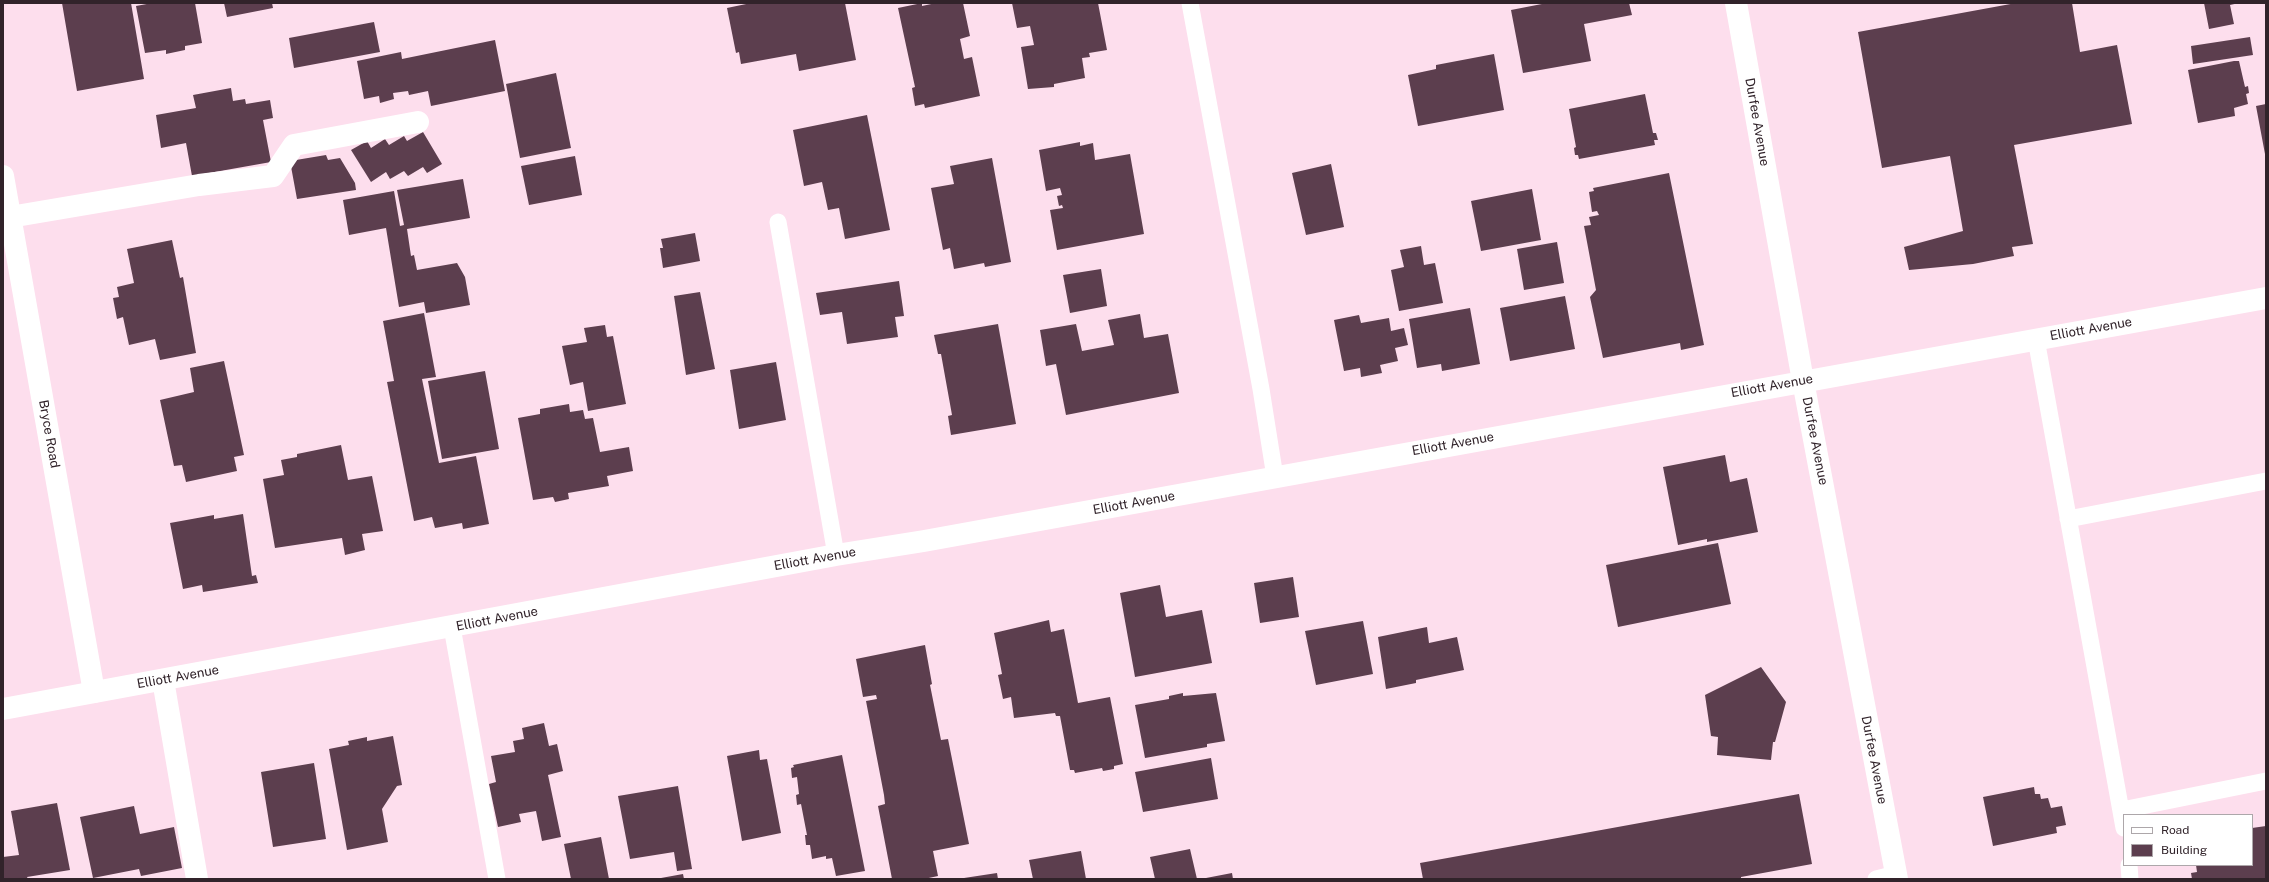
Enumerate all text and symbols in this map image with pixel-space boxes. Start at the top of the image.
street label: Durfee Avenue [1742,77,1772,167]
street label: Elliott Avenue [2049,314,2133,344]
street label: Elliott Avenue [1730,371,1814,401]
street label: Durfee Avenue [1799,396,1831,486]
street label: Bryce Road [35,399,63,469]
street label: Elliott Avenue [1411,429,1495,459]
street label: Elliott Avenue [1092,488,1176,518]
street label: Elliott Avenue [773,544,857,574]
street label: Elliott Avenue [455,603,539,635]
street label: Elliott Avenue [136,662,220,692]
street label: Durfee Avenue [1858,715,1890,805]
legend [2123,814,2253,866]
text: Road [2161,823,2189,837]
text: Building [2161,843,2207,857]

